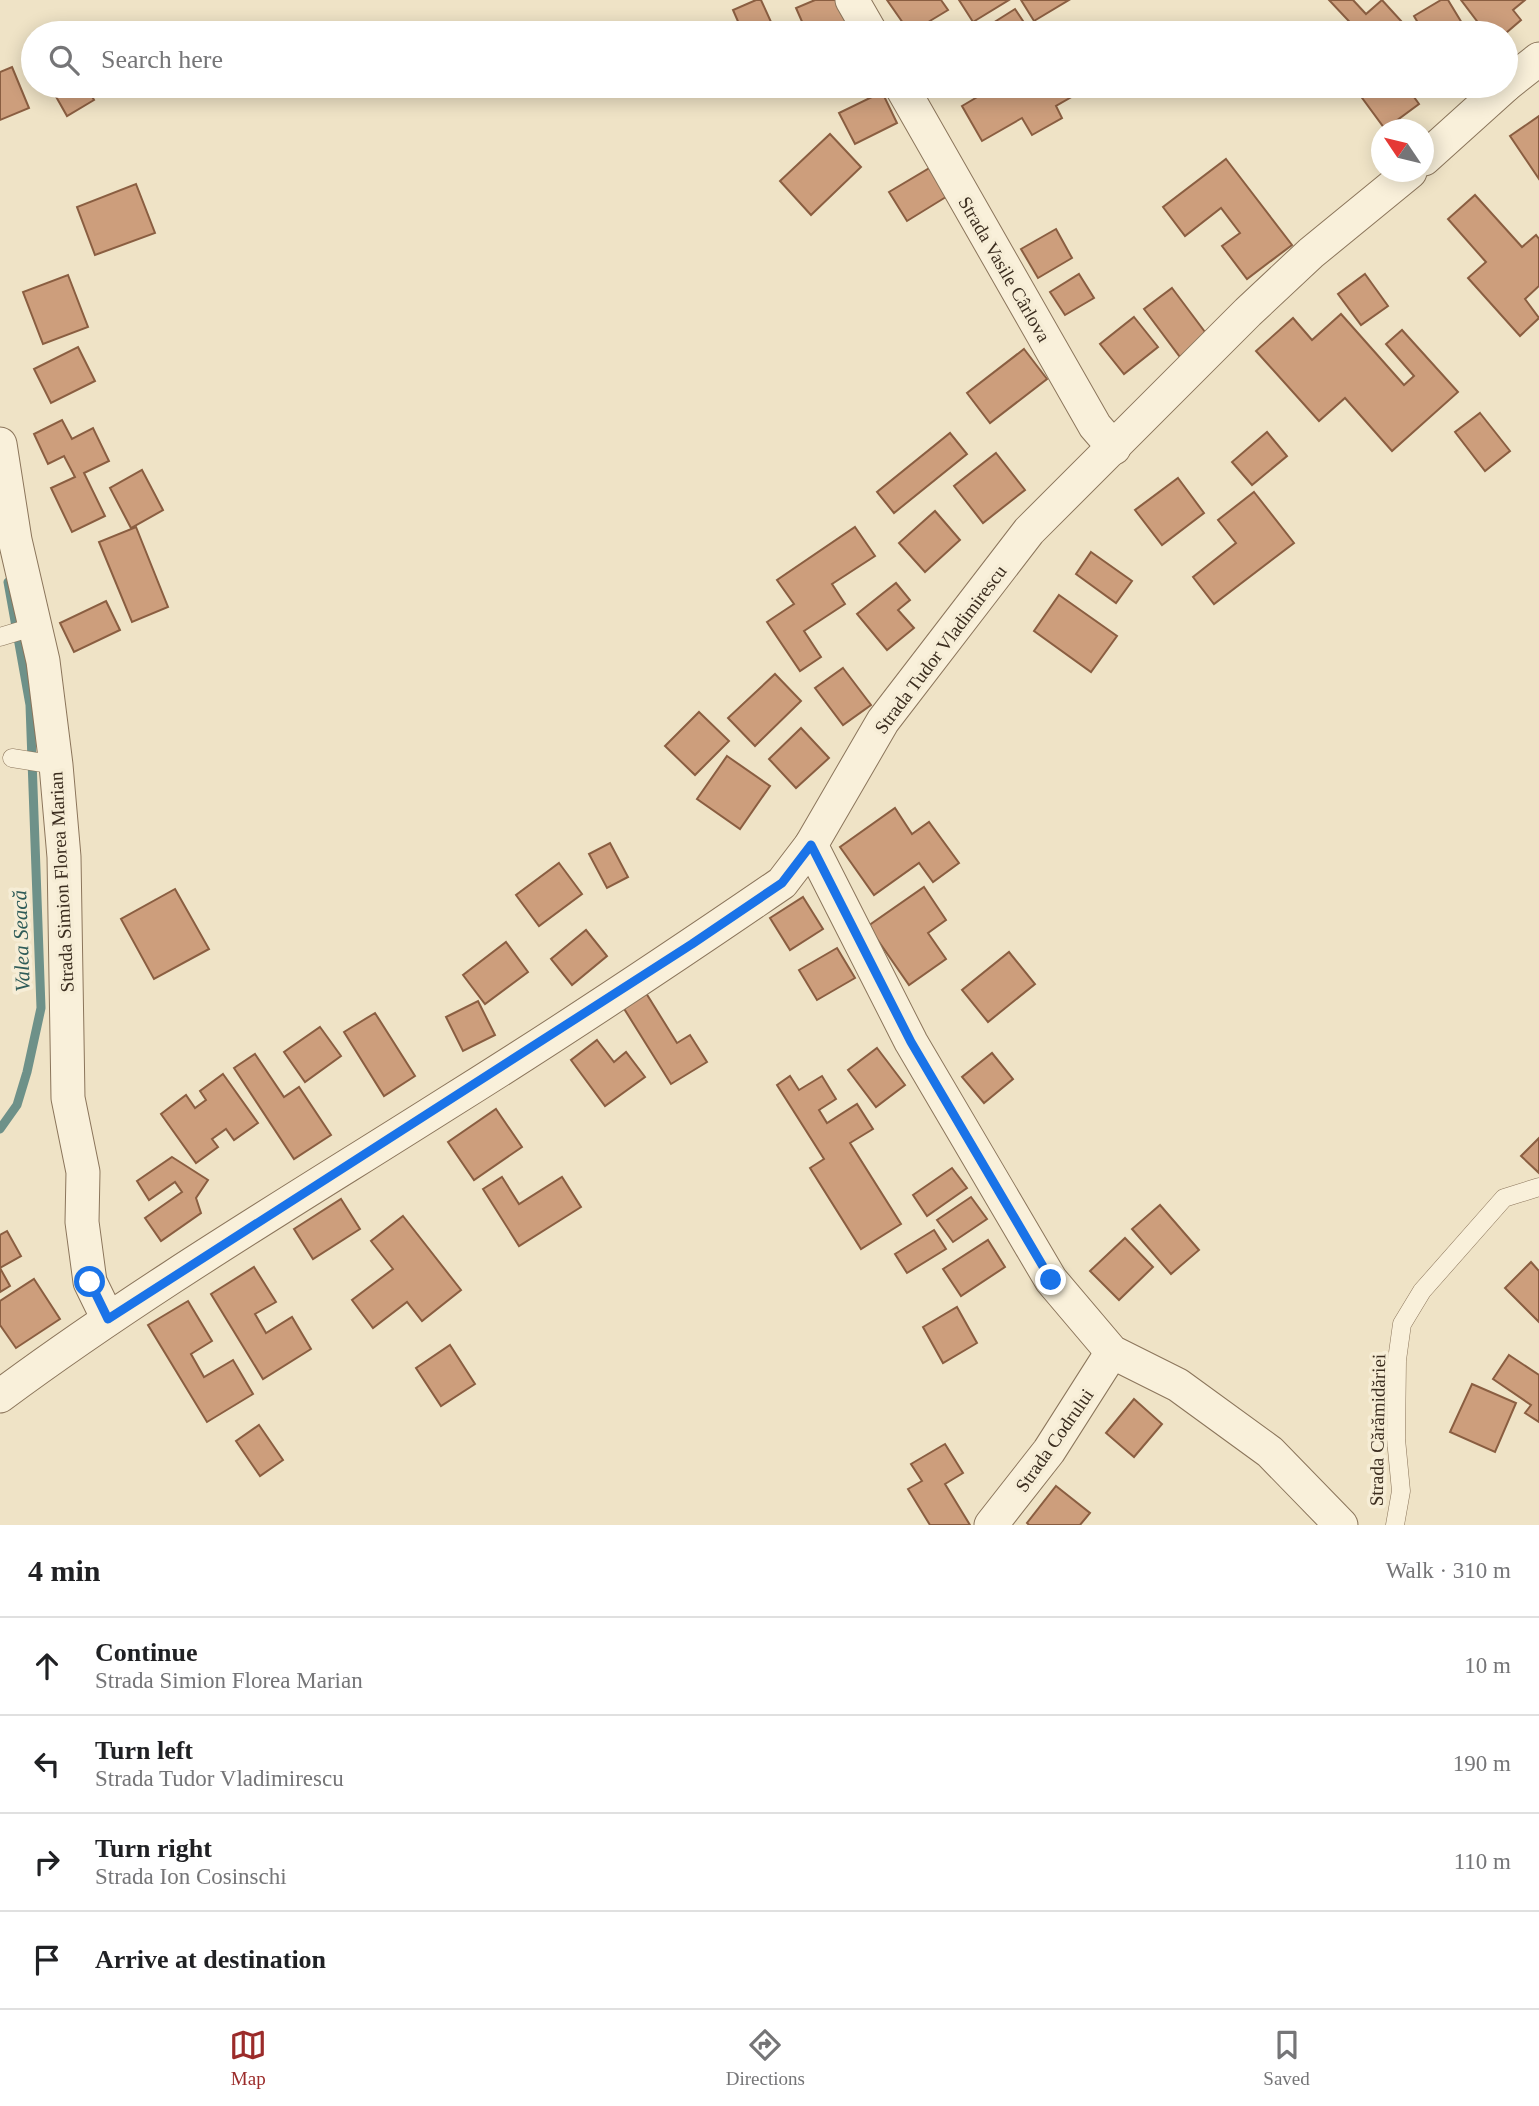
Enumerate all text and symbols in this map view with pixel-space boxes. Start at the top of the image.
search box [21,21,1518,98]
icon: search [45,41,83,79]
text: Search here [101,45,223,74]
north arrow [1371,119,1434,182]
street label: Strada Vasile Cârlova [954,193,1055,346]
street label: Strada Tudor Vladimirescu [870,561,1011,738]
street label: Strada Simion Florea Marian [45,771,78,993]
water label: Valea Seacă [7,890,35,992]
route end [1035,1264,1066,1295]
route start [74,1266,105,1297]
street label: Strada Cărămidăriei [1366,1354,1389,1506]
street label: Strada Codrului [1011,1385,1098,1496]
text: 4 min [28,1554,101,1587]
text: Walk · 310 m [1386,1558,1511,1583]
text: Continue [95,1638,198,1667]
icon: ahead [28,1647,66,1685]
text: 10 m [1464,1653,1511,1678]
text: Strada Simion Florea Marian [95,1668,363,1693]
text: Turn left [95,1736,193,1765]
icon: left [28,1745,66,1783]
text: 190 m [1453,1751,1511,1776]
text: Strada Tudor Vladimirescu [95,1766,344,1791]
text: Turn right [95,1834,212,1863]
icon: right [28,1843,66,1881]
text: 110 m [1454,1849,1511,1874]
text: Strada Ion Cosinschi [95,1864,287,1889]
icon: arrive [28,1941,66,1979]
text: Arrive at destination [95,1945,326,1974]
tab: Map [229,2026,267,2090]
tab: Directions [726,2026,805,2090]
tab: Saved [1263,2026,1310,2090]

